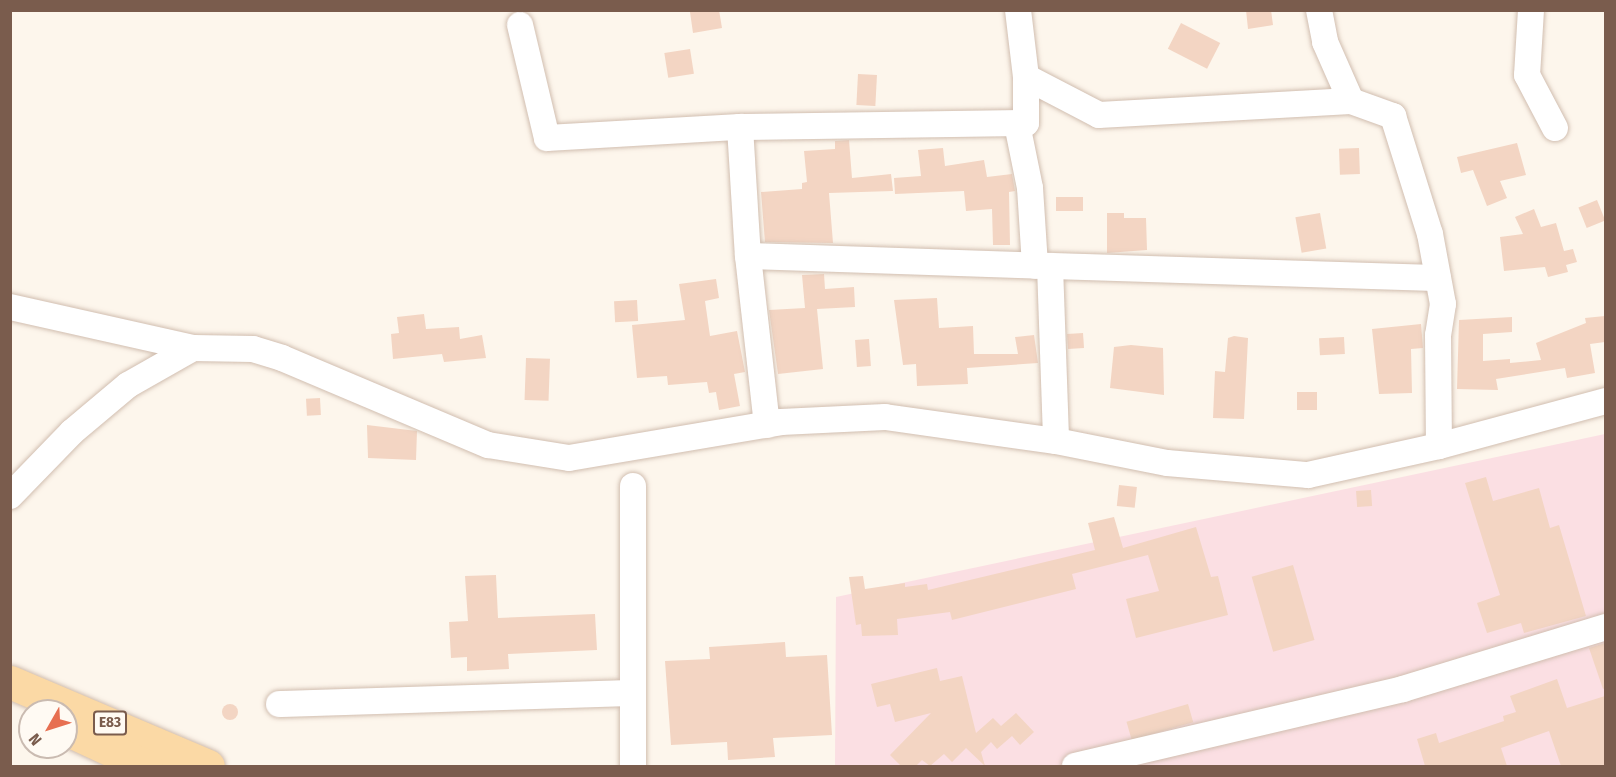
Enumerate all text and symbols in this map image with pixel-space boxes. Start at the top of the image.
north arrow [18,699,78,759]
road number: E83 [92,711,128,735]
text: N [25,730,46,749]

